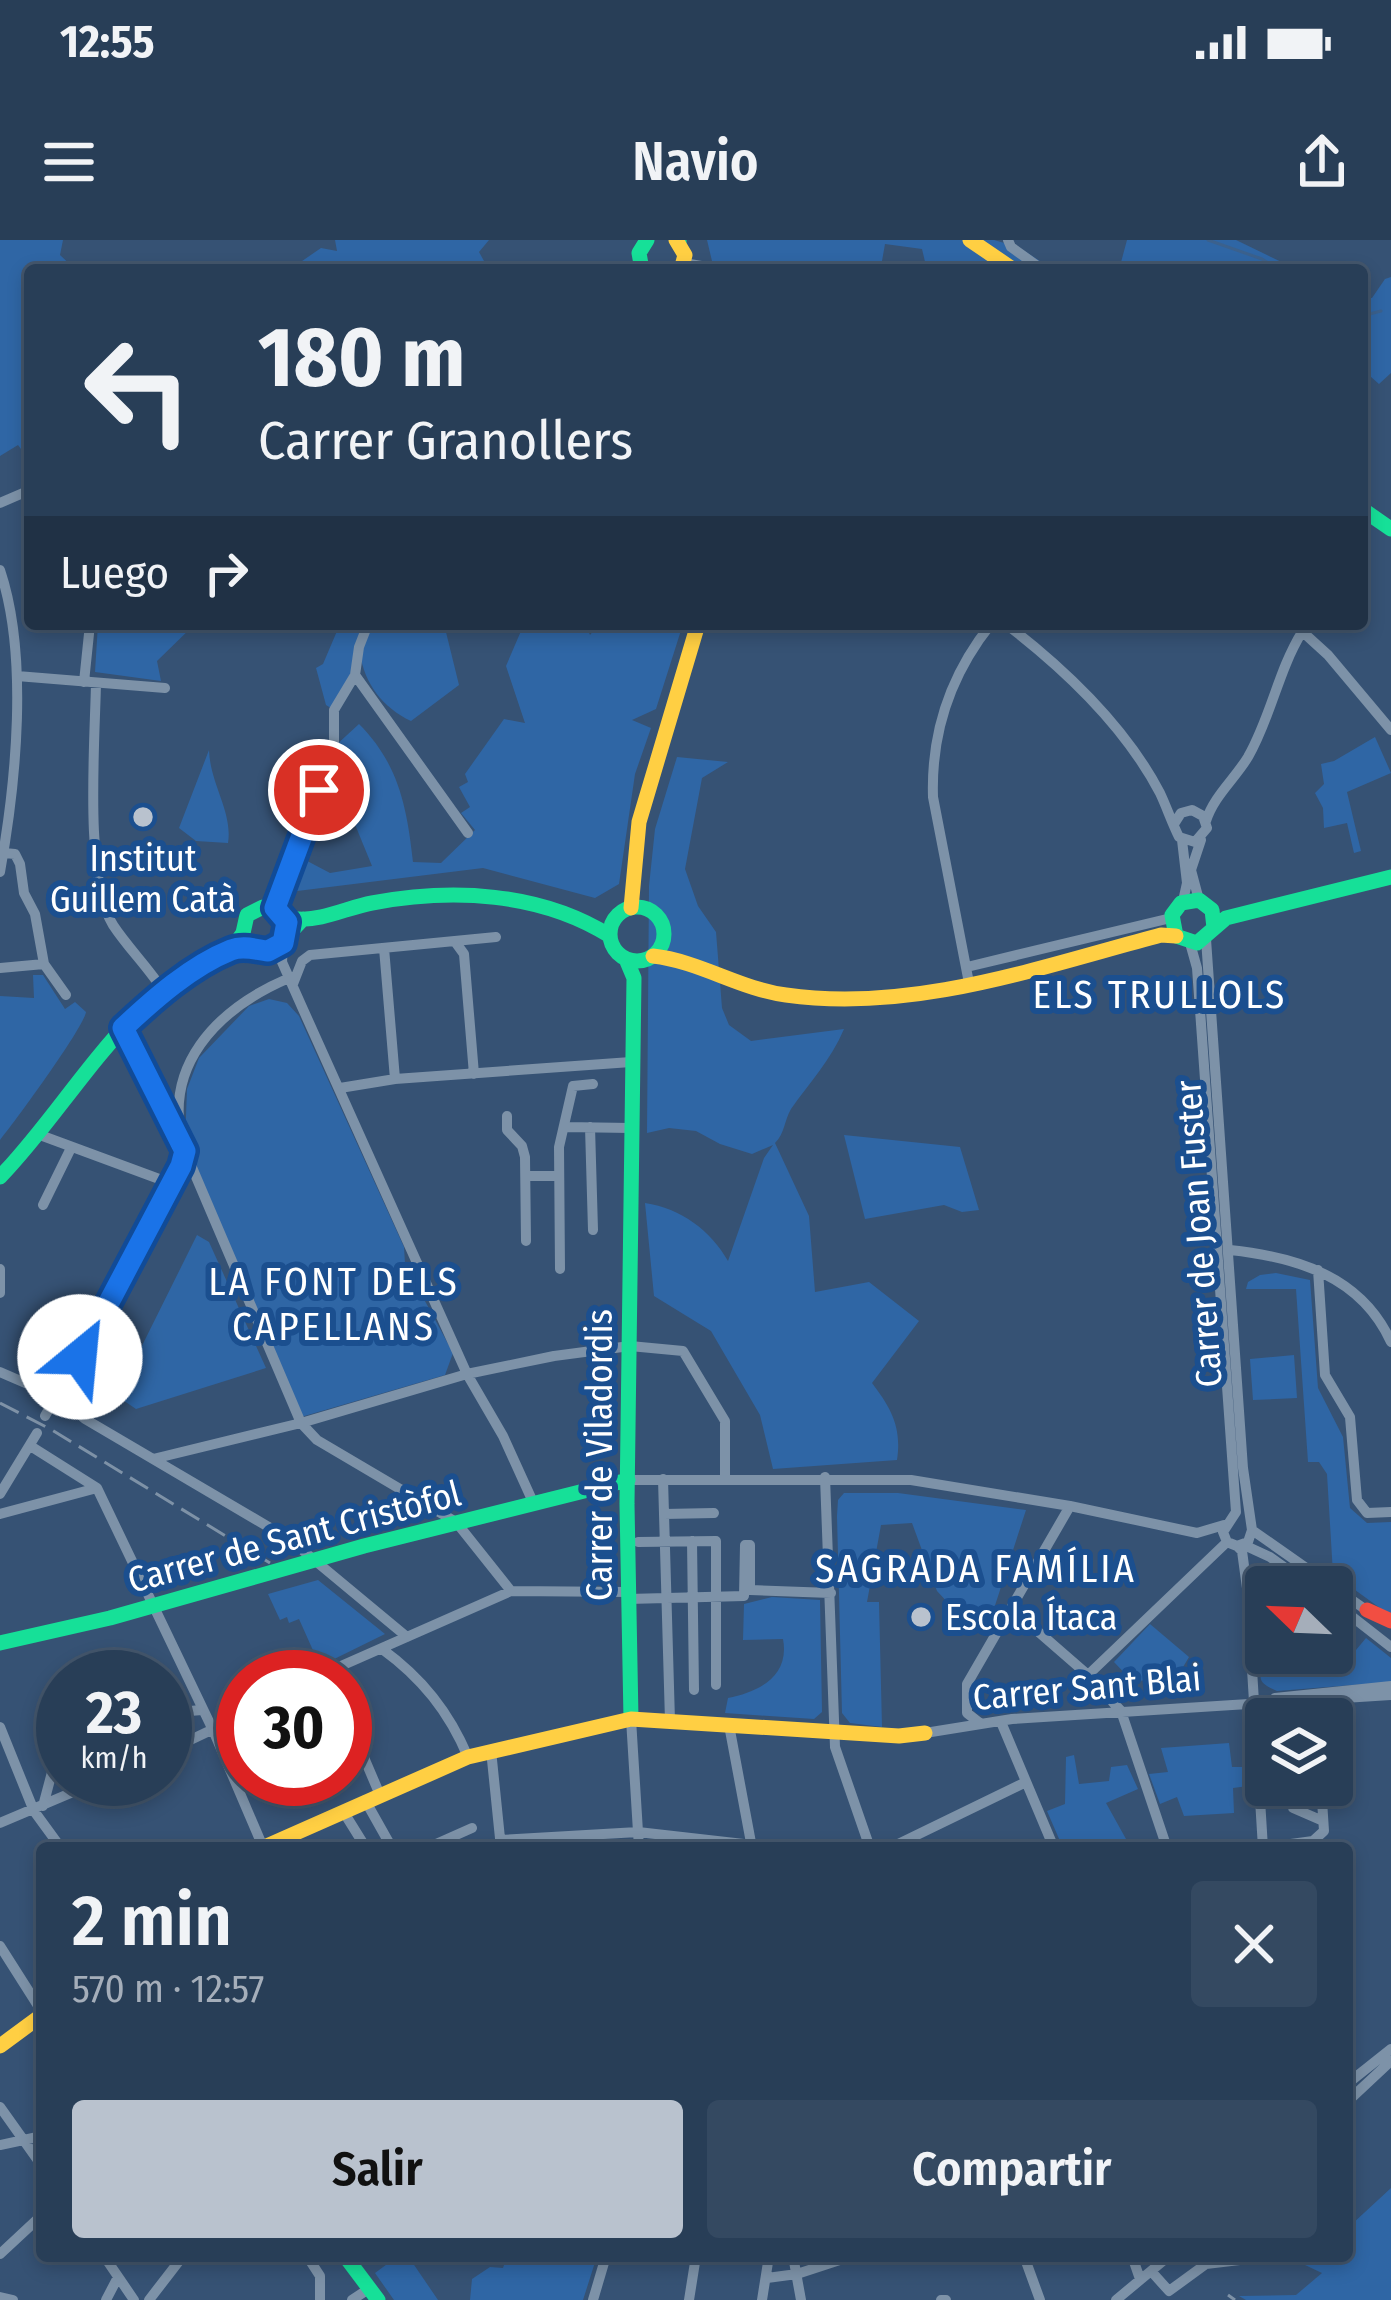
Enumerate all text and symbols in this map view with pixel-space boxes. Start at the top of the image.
text: 12:55 [60,15,155,69]
icon: menu [36,129,102,195]
icon: share [1289,129,1355,195]
text: Navio [632,130,759,194]
text: 180 m [258,307,465,408]
icon: left [60,312,216,468]
text: Carrer Granollers [258,409,633,473]
icon: right [193,540,259,606]
text: Luego [60,546,169,600]
pin [268,739,370,841]
icon: arrive [286,757,352,823]
marker: Institut Guillem Catà [130,804,156,830]
place label: Institut Guillem Catà [50,837,236,922]
district label: ELS TRULLOLS [1033,972,1287,1018]
street label: Carrer de Joan Fuster [1166,1078,1232,1389]
district label: LA FONT DELS CAPELLANS [208,1259,460,1350]
position arrow [17,1294,143,1420]
street label: Carrer de Viladordis [578,1309,622,1601]
street label: Carrer de Sant Cristòfol [123,1471,465,1603]
district label: SAGRADA FAMÍLIA [815,1546,1137,1592]
north arrow [1245,1566,1353,1674]
map controls [1245,1566,1353,1806]
place label: Escola Ítaca [945,1595,1117,1640]
marker: Escola Ítaca [908,1604,934,1630]
speed limit sign: 30 [216,1650,372,1806]
street label: Carrer Sant Blai [971,1656,1203,1720]
text: 23 [86,1677,142,1749]
button: layers [1245,1698,1353,1806]
text: km/h [81,1740,147,1776]
text: 2 min [72,1878,232,1964]
button: close [1191,1881,1317,2007]
text: 570 m · 12:57 [72,1966,264,2012]
button: Salir [72,2100,683,2238]
button: Compartir [707,2100,1317,2238]

